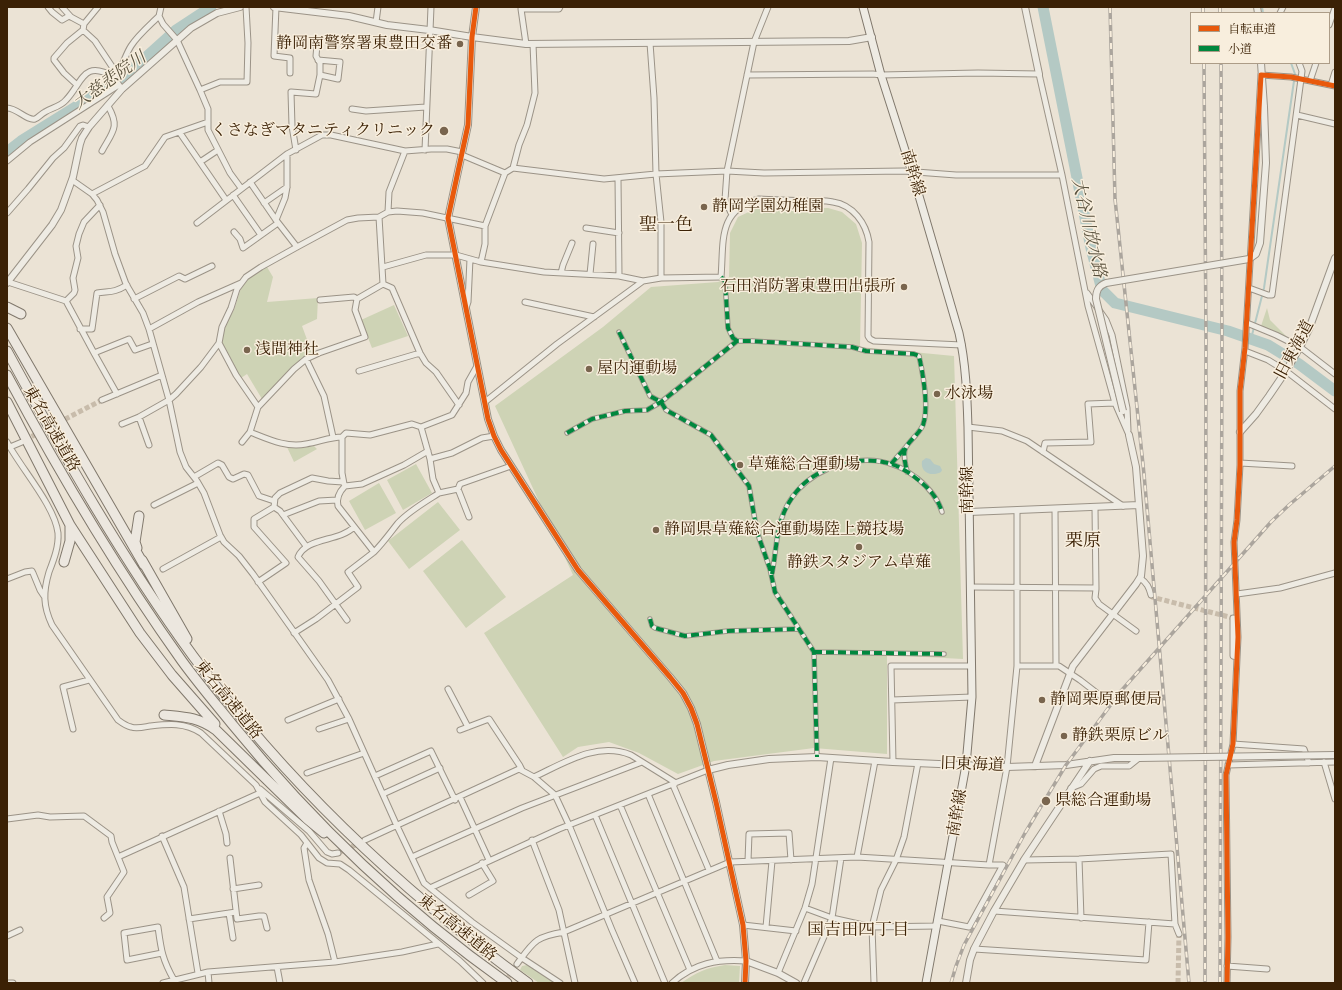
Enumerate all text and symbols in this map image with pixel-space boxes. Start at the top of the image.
legend [1190,12,1330,64]
text: 自転車道 [1228,20,1276,37]
place label: 静岡南警察署東豊田交番 [276,34,452,54]
marker: 静岡南警察署東豊田交番 [455,39,465,49]
text: 小道 [1228,40,1252,57]
water label: 大慈悲院川 [70,48,150,114]
place label: くさなぎマタニティクリニック [211,121,435,141]
marker: くさなぎマタニティクリニック [438,125,450,137]
street label: 南幹線 [896,147,928,199]
water label: 大谷川放水路 [1067,176,1109,280]
place label: 静岡学園幼稚園 [712,197,824,217]
marker: 静岡学園幼稚園 [699,202,709,212]
district label: 聖一色 [639,214,693,236]
place label: 石田消防署東豊田出張所 [720,277,896,297]
marker: 石田消防署東豊田出張所 [899,282,909,292]
street label: 旧東海道 [1272,317,1318,383]
place label: 浅間神社 [255,340,319,360]
marker: 浅間神社 [242,345,252,355]
place label: 屋内運動場 [597,359,677,379]
marker: 屋内運動場 [584,364,594,374]
street label: 東名高速道路 [19,383,83,475]
place label: 水泳場 [945,384,993,404]
marker: 水泳場 [932,389,942,399]
place label: 草薙総合運動場 [748,455,860,475]
marker: 草薙総合運動場 [735,460,745,470]
street label: 南幹線 [958,466,978,514]
place label: 静岡県草薙総合運動場陸上競技場 [664,520,904,540]
marker: 静岡県草薙総合運動場陸上競技場 [651,525,661,535]
district label: 栗原 [1065,530,1101,552]
marker: 静鉄スタジアム草薙 [854,542,864,552]
place label: 静鉄スタジアム草薙 [787,553,931,573]
street label: 東名高速道路 [190,657,266,743]
place label: 静岡栗原郵便局 [1050,690,1162,710]
marker: 静岡栗原郵便局 [1037,695,1047,705]
place label: 静鉄栗原ビル [1072,726,1168,746]
marker: 静鉄栗原ビル [1059,731,1069,741]
street label: 旧東海道 [940,754,1004,776]
street label: 南幹線 [944,788,972,838]
place label: 県総合運動場 [1055,791,1151,811]
marker: 県総合運動場 [1040,795,1052,807]
street label: 東名高速道路 [414,890,500,966]
district label: 国吉田四丁目 [807,921,909,941]

